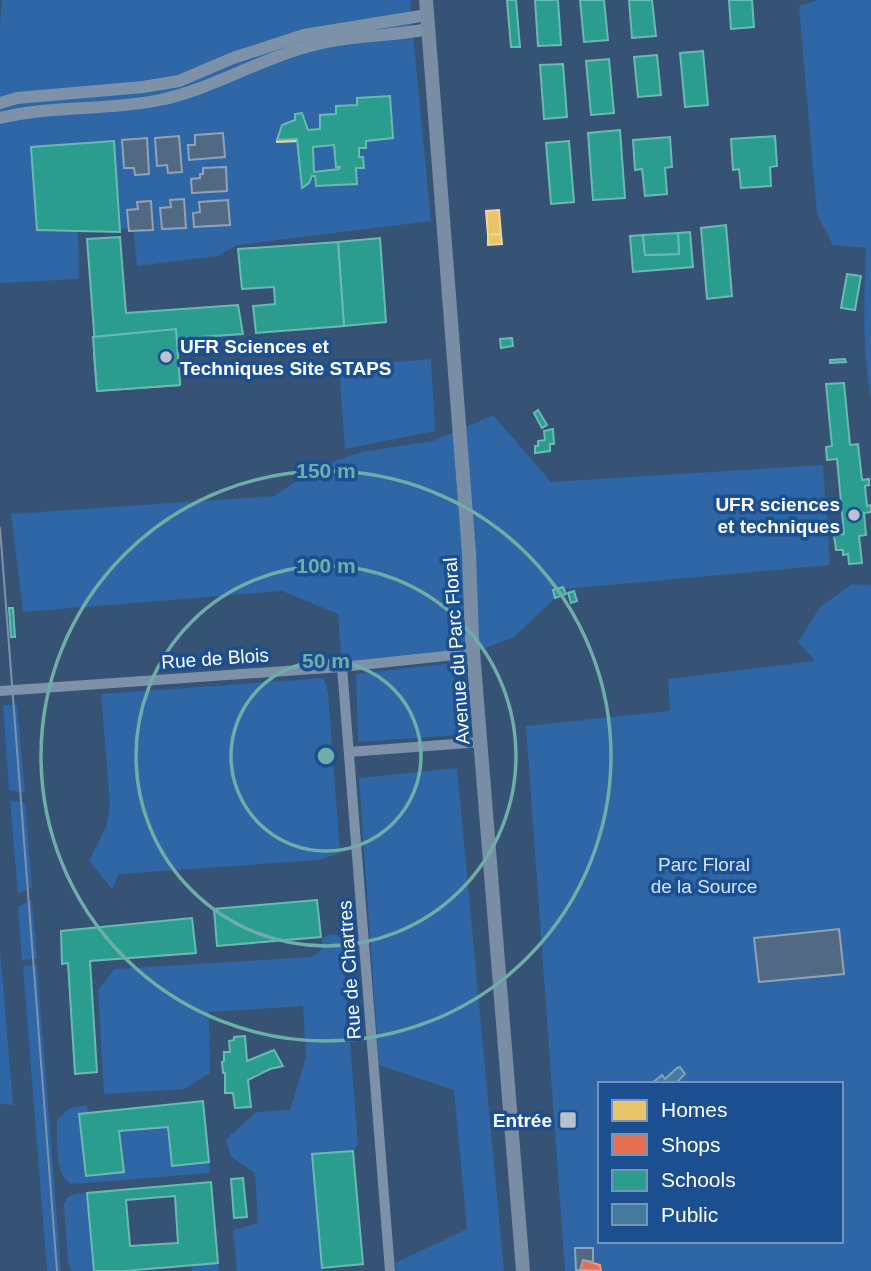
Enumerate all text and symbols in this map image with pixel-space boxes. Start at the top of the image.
place label: UFR Sciences et Techniques Site STAPS [180,336,392,379]
marker: UFR Sciences et Techniques Site STAPS [158,349,174,365]
text: 150 m [296,459,356,482]
place label: UFR sciences et techniques [715,494,840,537]
marker: UFR sciences et techniques [846,507,862,523]
text: 100 m [296,554,356,577]
street label: Avenue du Parc Floral [439,557,474,745]
street label: Rue de Blois [161,644,270,673]
text: 50 m [302,649,350,672]
centre of rings [314,744,338,768]
park label: Parc Floral de la Source [651,854,757,897]
street label: Rue de Chartres [334,900,365,1040]
legend [598,1082,843,1243]
text: Homes [661,1098,728,1121]
place label: Entrée [493,1110,552,1131]
marker: Entrée [558,1110,578,1130]
text: Shops [661,1133,721,1156]
text: Schools [661,1168,736,1191]
text: Public [661,1203,718,1226]

